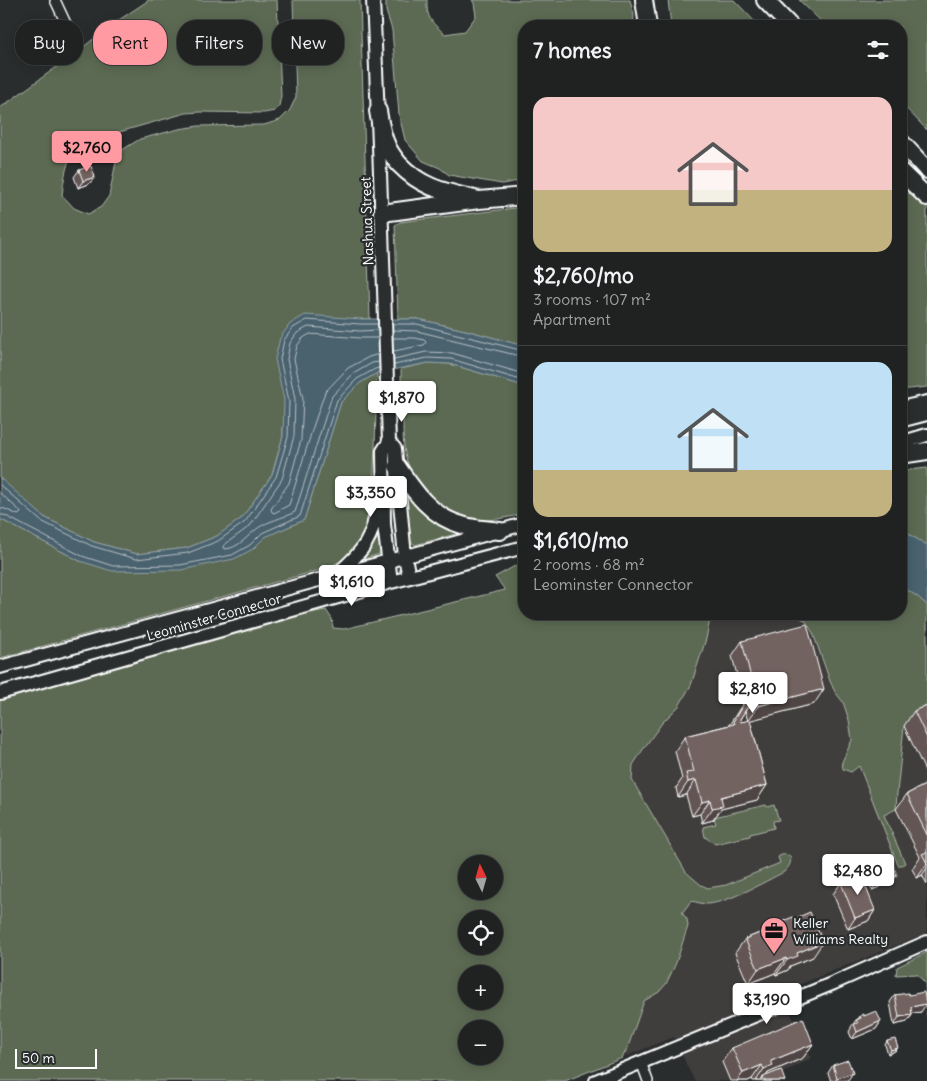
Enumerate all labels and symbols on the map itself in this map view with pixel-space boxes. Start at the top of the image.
pin: $2,760 [46,130,128,173]
street label: Nashua Street [356,176,378,266]
pin: $1,870 [361,380,443,423]
pin: $3,350 [330,476,412,518]
pin: $1,610 [311,564,393,607]
street label: Leominster Connector [144,589,284,645]
pin: $2,810 [712,672,794,714]
pin: $2,480 [817,854,899,896]
north arrow [458,855,502,900]
place label: Keller Williams Realty [793,914,888,948]
office icon: Keller Williams Realty [759,916,789,955]
pin: $3,190 [726,982,808,1025]
scale bar [15,1046,98,1069]

